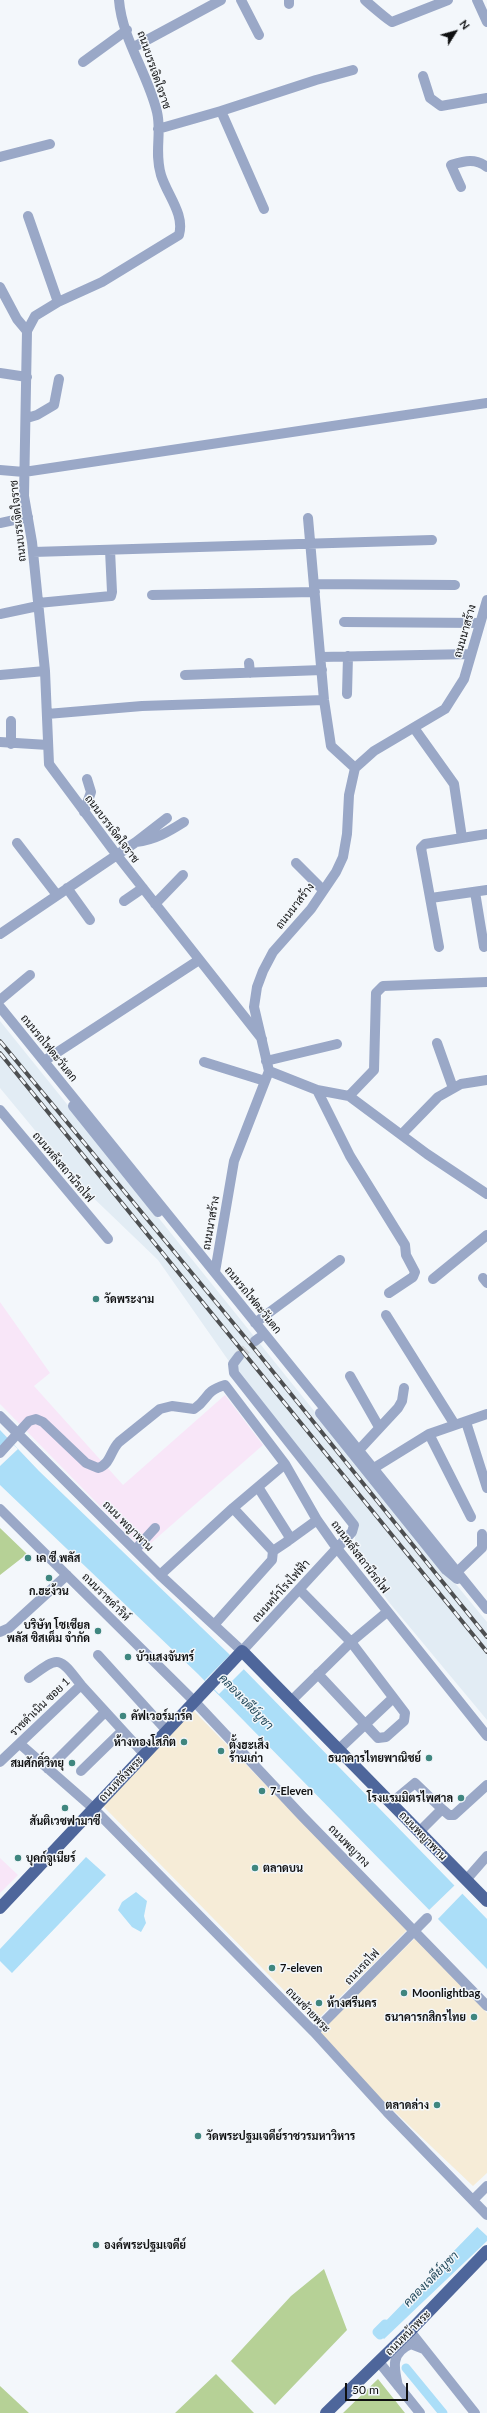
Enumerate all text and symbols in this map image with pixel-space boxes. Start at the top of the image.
north arrow [435,12,475,52]
text: N [457,17,473,32]
street label: ถนนบรรเจิดใจราช [134,29,174,111]
street label: ถนนบรรเจิดใจราช [7,480,29,562]
street label: ถนนนาสร้าง [451,603,479,659]
street label: ถนนบรรเจิดใจราช [82,792,142,866]
street label: ถนนนาสร้าง [273,880,317,932]
street label: ถนนรถไฟตะวันตก [18,1012,80,1084]
street label: ถนนหลังสถานีรถไฟ [30,1129,96,1205]
street label: ถนนนาสร้าง [200,1195,222,1251]
street label: ถนนรถไฟตะวันตก [222,1264,284,1336]
place label: วัดพระงาม [104,1292,154,1306]
marker: วัดพระงาม [91,1294,101,1304]
street label: ถนน พญาพาน [100,1498,156,1554]
street label: ถนนหลังสถานีรถไฟ [328,1518,392,1596]
place label: เค ซี พลัส [36,1551,80,1565]
marker: เค ซี พลัส [23,1553,33,1563]
street label: ถนนหน้าโรงไฟฟ้า [249,1557,313,1625]
street label: ถนนราชดำริห์ [79,1570,133,1624]
marker: ก.ฮะง้วน [44,1573,54,1583]
place label: ก.ฮะง้วน [29,1584,69,1598]
place label: บริษัท โซเชียล พลัส ซิสเต็ม จำกัด [7,1618,90,1644]
marker: บริษัท โซเชียล พลัส ซิสเต็ม จำกัด [93,1626,103,1636]
place label: บัวแสงจันทร์ [136,1650,194,1664]
marker: บัวแสงจันทร์ [123,1652,133,1662]
water label: คลองเจดีย์บูชา [216,1671,276,1733]
street label: ราชดำเนิน ซอย 1 [7,1675,73,1739]
place label: คัฟเวอร์มาร์ค [131,1709,192,1723]
marker: คัฟเวอร์มาร์ค [118,1711,128,1721]
place label: ห้างทองโสภิต [114,1735,176,1749]
marker: ห้างทองโสภิต [179,1737,189,1747]
place label: ตั้งฮะเส็ง ร้านเก่า [229,1738,269,1764]
marker: ตั้งฮะเส็ง ร้านเก่า [216,1746,226,1756]
place label: ธนาคารไทยพาณิชย์ [328,1751,421,1765]
marker: ธนาคารไทยพาณิชย์ [424,1753,434,1763]
street label: ถนนหลังพระ [96,1754,146,1804]
place label: สมศักดิ์วิทยุ [10,1756,64,1770]
marker: สมศักดิ์วิทยุ [67,1758,77,1768]
place label: 7-Eleven [270,1784,313,1798]
marker: 7-Eleven [257,1786,267,1796]
place label: โรงแรมมิตรไพศาล [367,1791,453,1805]
marker: โรงแรมมิตรไพศาล [456,1793,466,1803]
marker: สันติเวชฟามาซี [60,1803,70,1813]
street label: ถนนพญาพาน [396,1809,450,1863]
place label: สันติเวชฟามาซี [30,1814,100,1828]
street label: ถนนพญากง [325,1822,373,1870]
place label: บุคก์จูเนียร์ [26,1851,76,1865]
marker: บุคก์จูเนียร์ [13,1853,23,1863]
place label: ตลาดบน [263,1861,303,1875]
marker: ตลาดบน [250,1863,260,1873]
street label: ถนนรถไฟ [342,1946,382,1988]
place label: 7-eleven [280,1961,323,1975]
marker: 7-eleven [267,1963,277,1973]
street label: ถนนซ้ายพระ [283,1985,333,2035]
place label: Moonlightbag [412,1986,480,2000]
marker: Moonlightbag [399,1988,409,1998]
place label: ห้างศรีนคร [327,1996,377,2010]
marker: ห้างศรีนคร [314,1998,324,2008]
place label: ธนาคารกสิกรไทย [385,2010,466,2024]
marker: ธนาคารกสิกรไทย [469,2012,479,2022]
place label: ตลาดล่าง [386,2098,429,2112]
marker: ตลาดล่าง [432,2100,442,2110]
place label: วัดพระปฐมเจดีย์ราชวรมหาวิหาร [206,2129,355,2143]
marker: วัดพระปฐมเจดีย์ราชวรมหาวิหาร [193,2131,203,2141]
place label: องค์พระปฐมเจดีย์ [104,2238,186,2252]
marker: องค์พระปฐมเจดีย์ [91,2240,101,2250]
water label: คลองเจดีย์บูชา [400,2248,462,2310]
street label: ถนนหน้าพระ [383,2308,433,2358]
scale bar [347,2375,410,2401]
text: 50 m [352,2382,379,2397]

